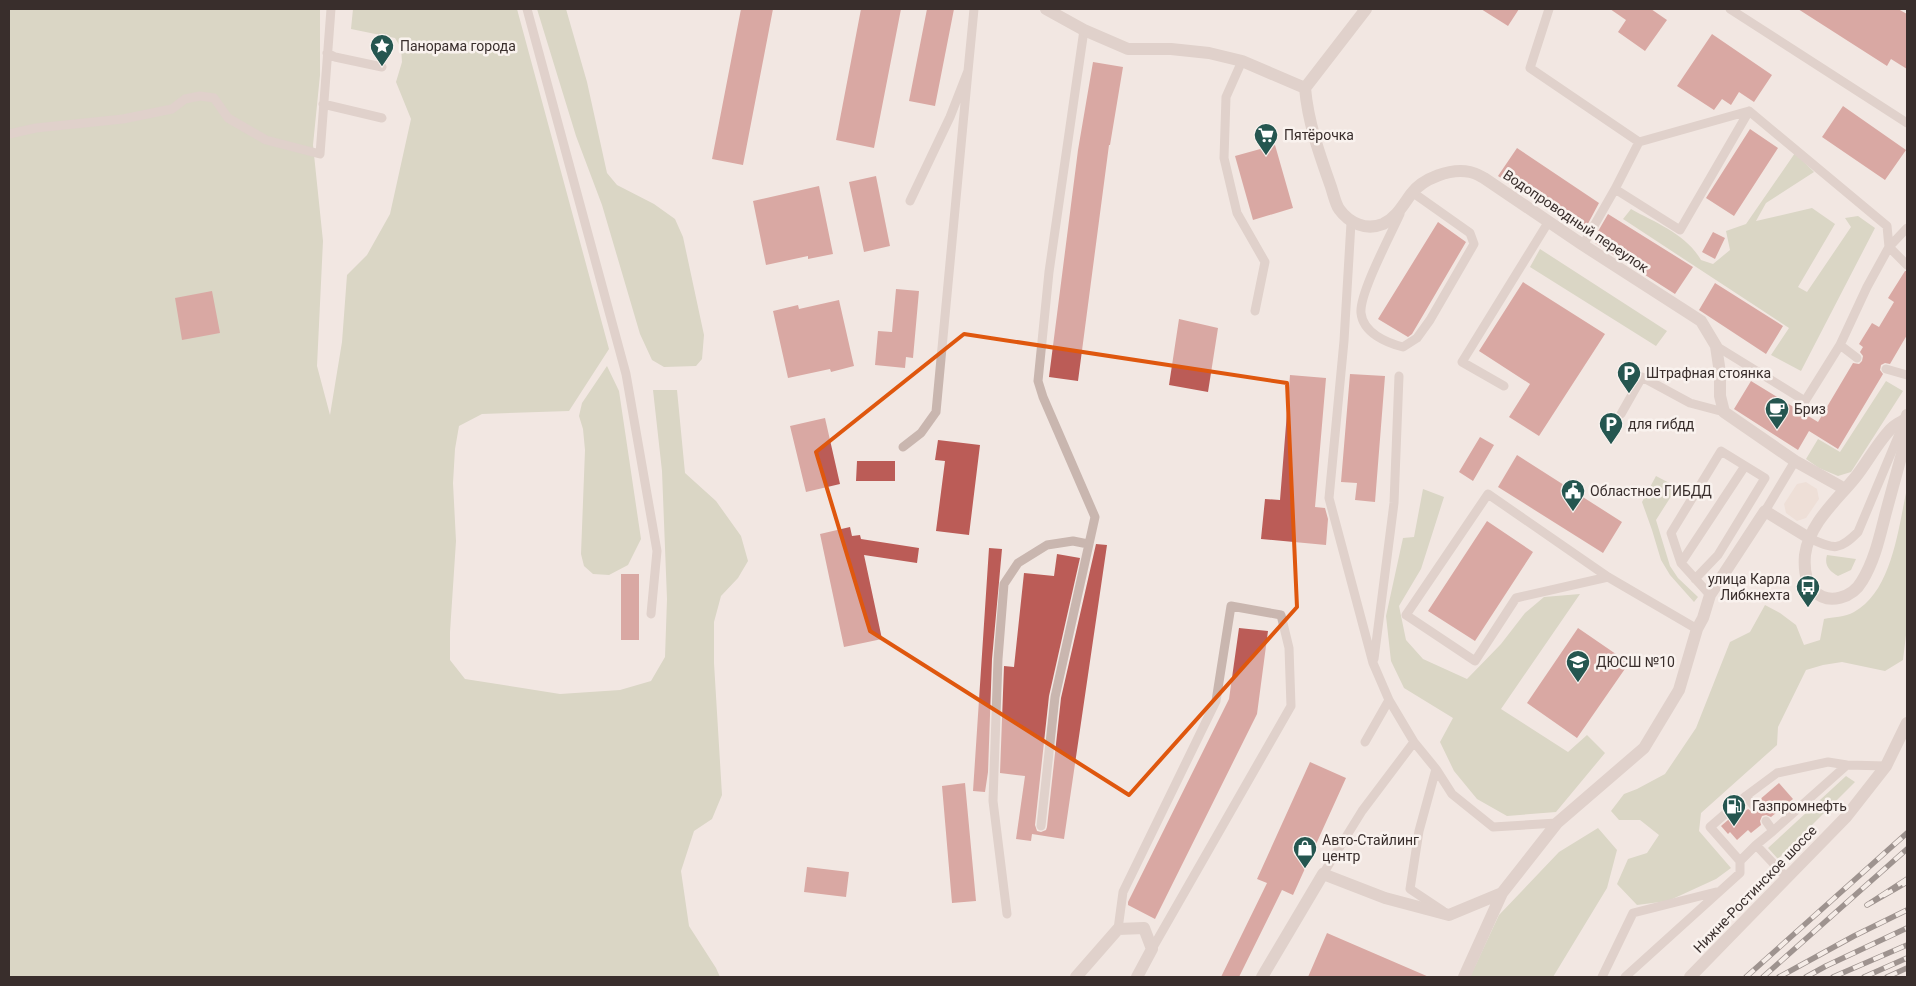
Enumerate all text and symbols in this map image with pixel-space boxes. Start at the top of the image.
place icon: Панорама города [369,33,395,67]
place label: Панорама города [400,38,516,54]
supermarket icon: Пятёрочка [1253,122,1279,156]
place label: Пятёрочка [1284,127,1354,143]
street label: Водопроводный переулок [1500,166,1652,276]
parking icon: Штрафная стоянка [1616,360,1642,394]
place label: Штрафная стоянка [1646,365,1771,381]
cafe icon: Бриз [1764,396,1790,430]
place label: Бриз [1794,401,1826,417]
parking icon: для гибдд [1598,411,1624,445]
place label: для гибдд [1628,416,1695,432]
public building icon: Областное ГИБДД [1560,478,1586,512]
place label: Областное ГИБДД [1590,483,1712,499]
place label: улица Карла Либкнехта [1708,571,1790,603]
bus stop icon: улица Карла Либкнехта [1795,574,1821,608]
school or university icon: ДЮСШ №10 [1565,649,1591,683]
place label: ДЮСШ №10 [1596,654,1675,670]
fuel station icon: Газпромнефть [1721,793,1747,827]
place label: Газпромнефть [1752,798,1847,814]
street label: Нижне-Ростинское шоссе [1690,822,1820,956]
place label: Авто-Стайлинг центр [1322,832,1419,864]
shop icon: Авто-Стайлинг центр [1292,835,1318,869]

